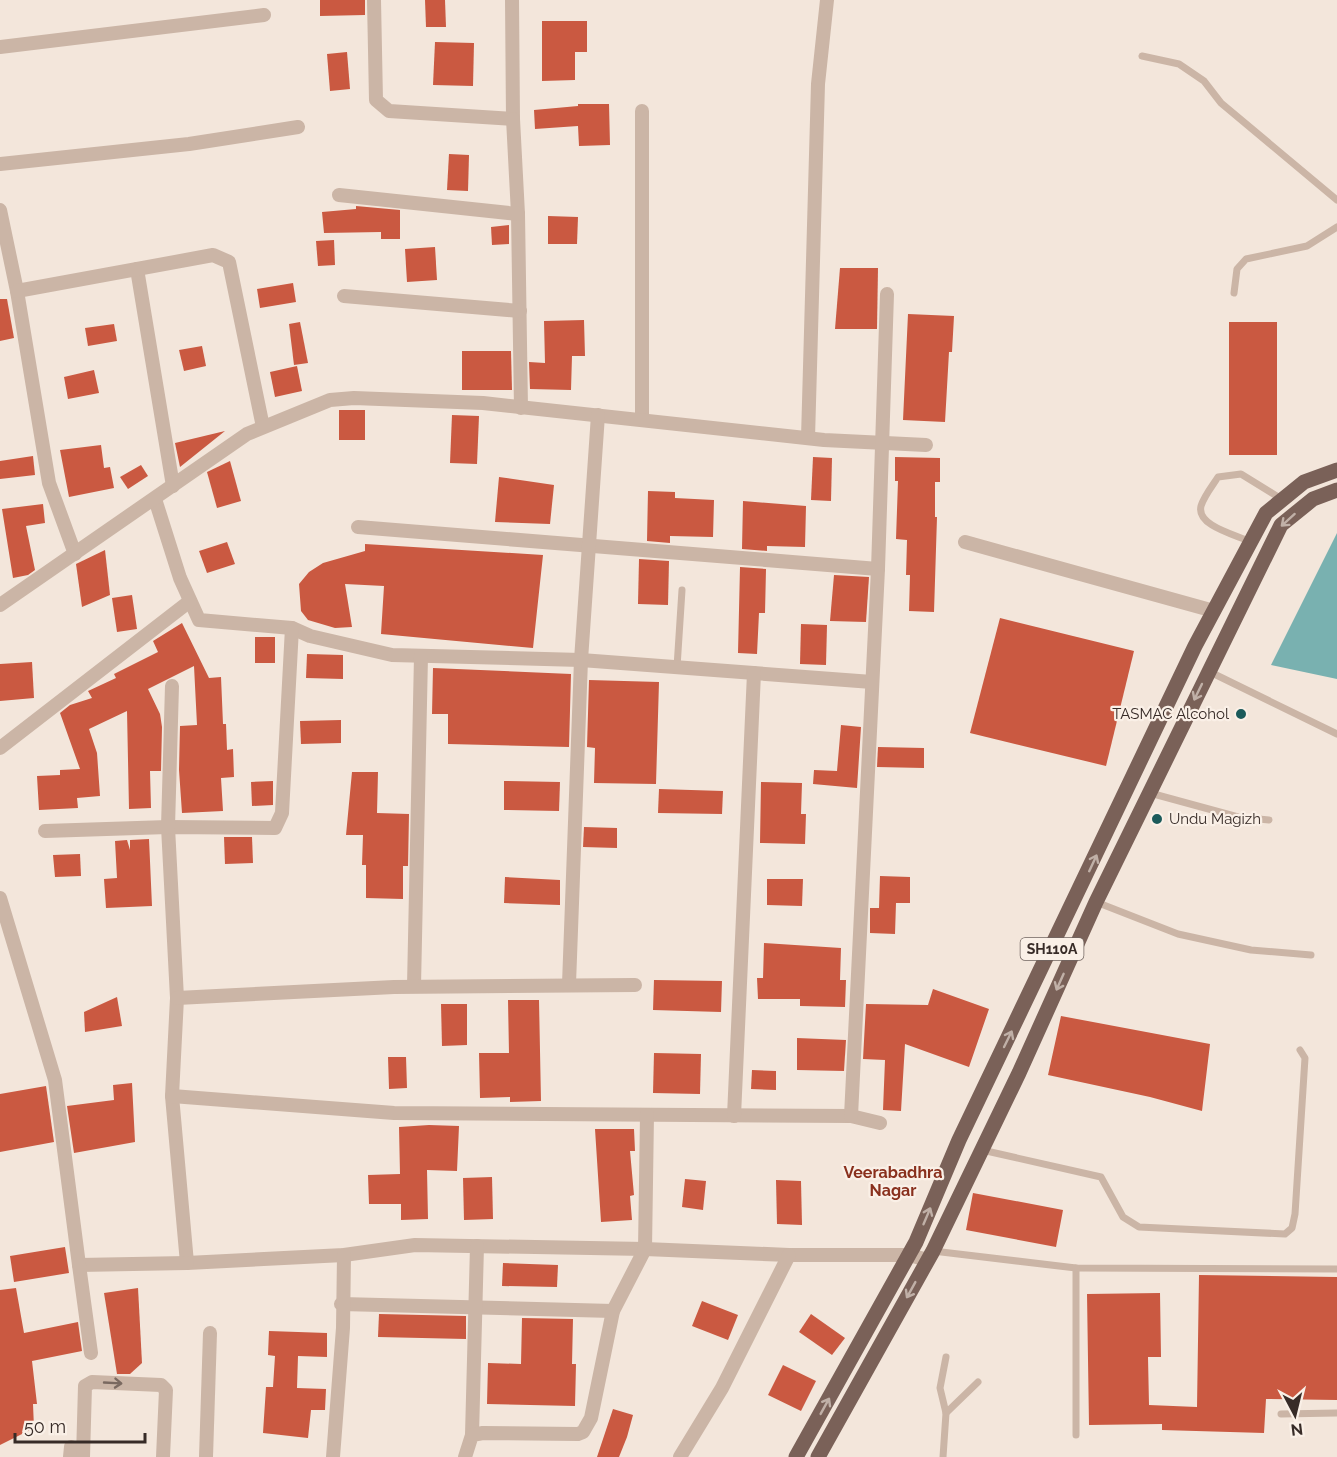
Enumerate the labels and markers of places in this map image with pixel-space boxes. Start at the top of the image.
place label: TASMAC Alcohol [1112,705,1230,723]
marker: TASMAC Alcohol [1234,707,1248,721]
place label: Undu Magizh [1169,810,1261,828]
marker: Undu Magizh [1150,812,1164,826]

